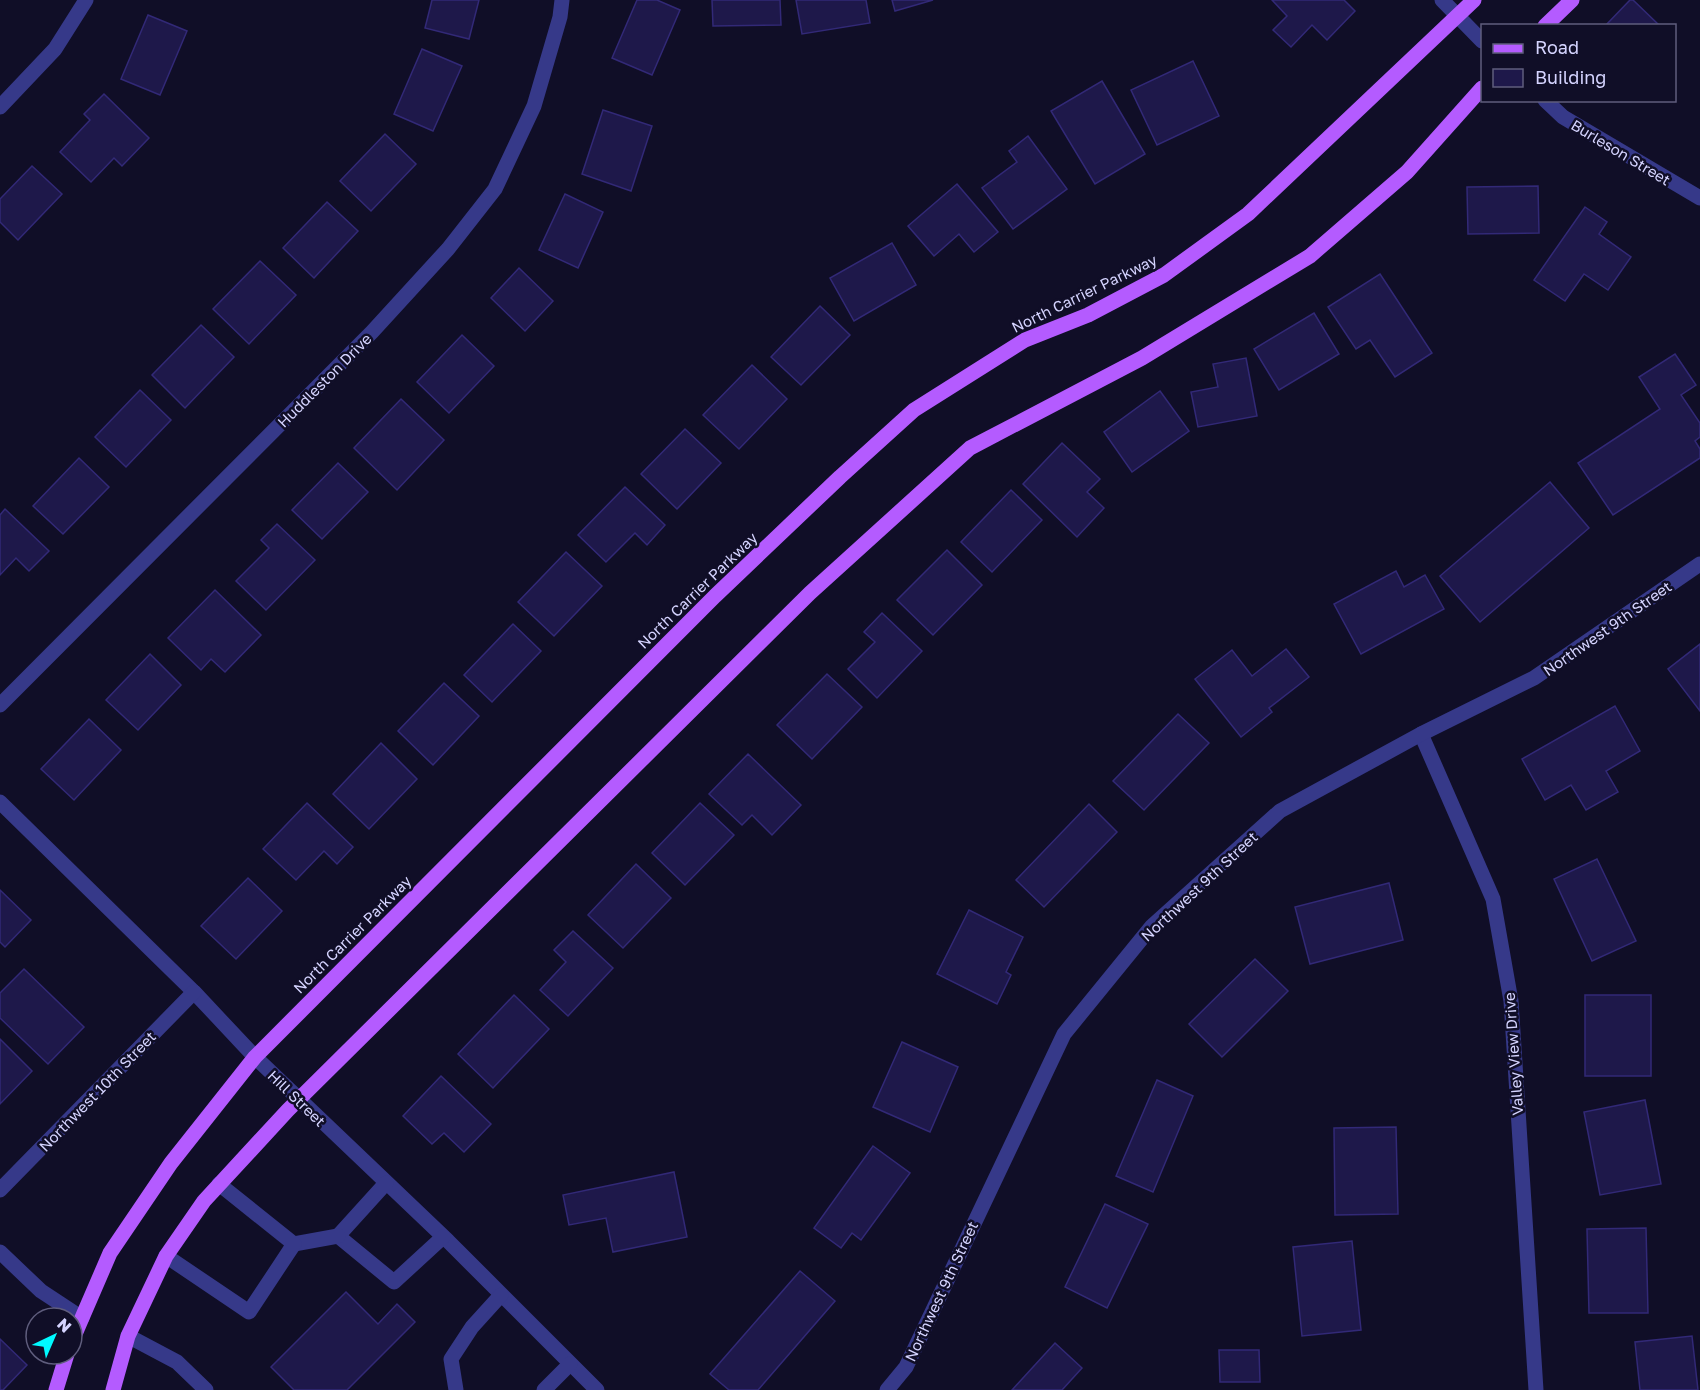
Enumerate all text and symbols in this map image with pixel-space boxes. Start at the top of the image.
legend [1481,24,1676,102]
text: Road [1535,36,1579,58]
text: Building [1535,66,1606,88]
street label: Burleson Street [1568,115,1674,189]
street label: North Carrier Parkway [1008,250,1160,336]
street label: Huddleston Drive [273,329,375,431]
street label: North Carrier Parkway [633,528,761,652]
street label: Northwest 9th Street [1539,577,1675,679]
street label: Northwest 9th Street [1137,827,1261,945]
street label: North Carrier Parkway [289,871,415,997]
street label: Valley View Drive [1500,992,1526,1116]
street label: Northwest 10th Street [35,1027,159,1155]
street label: Hill Street [264,1066,330,1130]
street label: Northwest 9th Street [901,1218,981,1364]
north arrow [24,1306,84,1366]
text: N [53,1314,76,1337]

